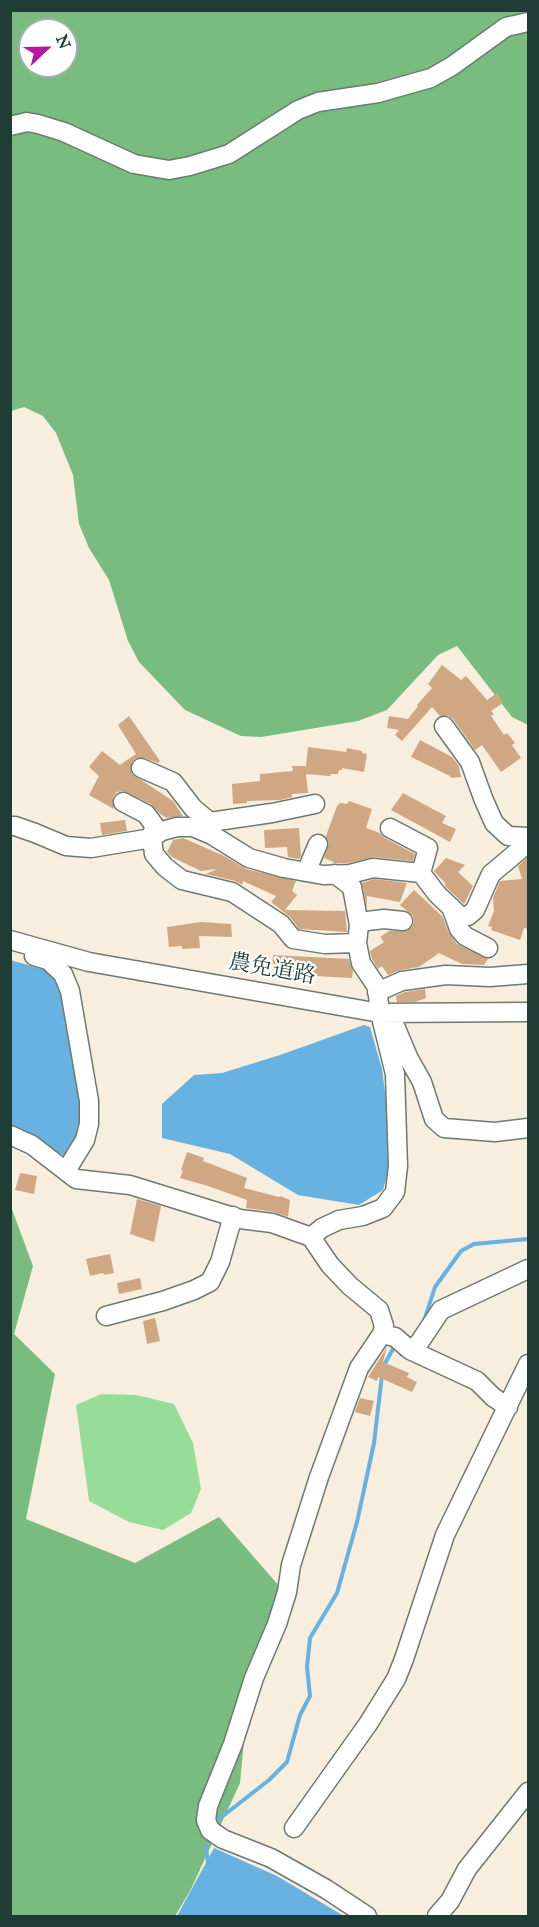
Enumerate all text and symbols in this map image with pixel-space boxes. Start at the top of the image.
north arrow [18,18,78,78]
text: N [52,32,75,52]
street label: 農免道路 [226,949,318,991]

